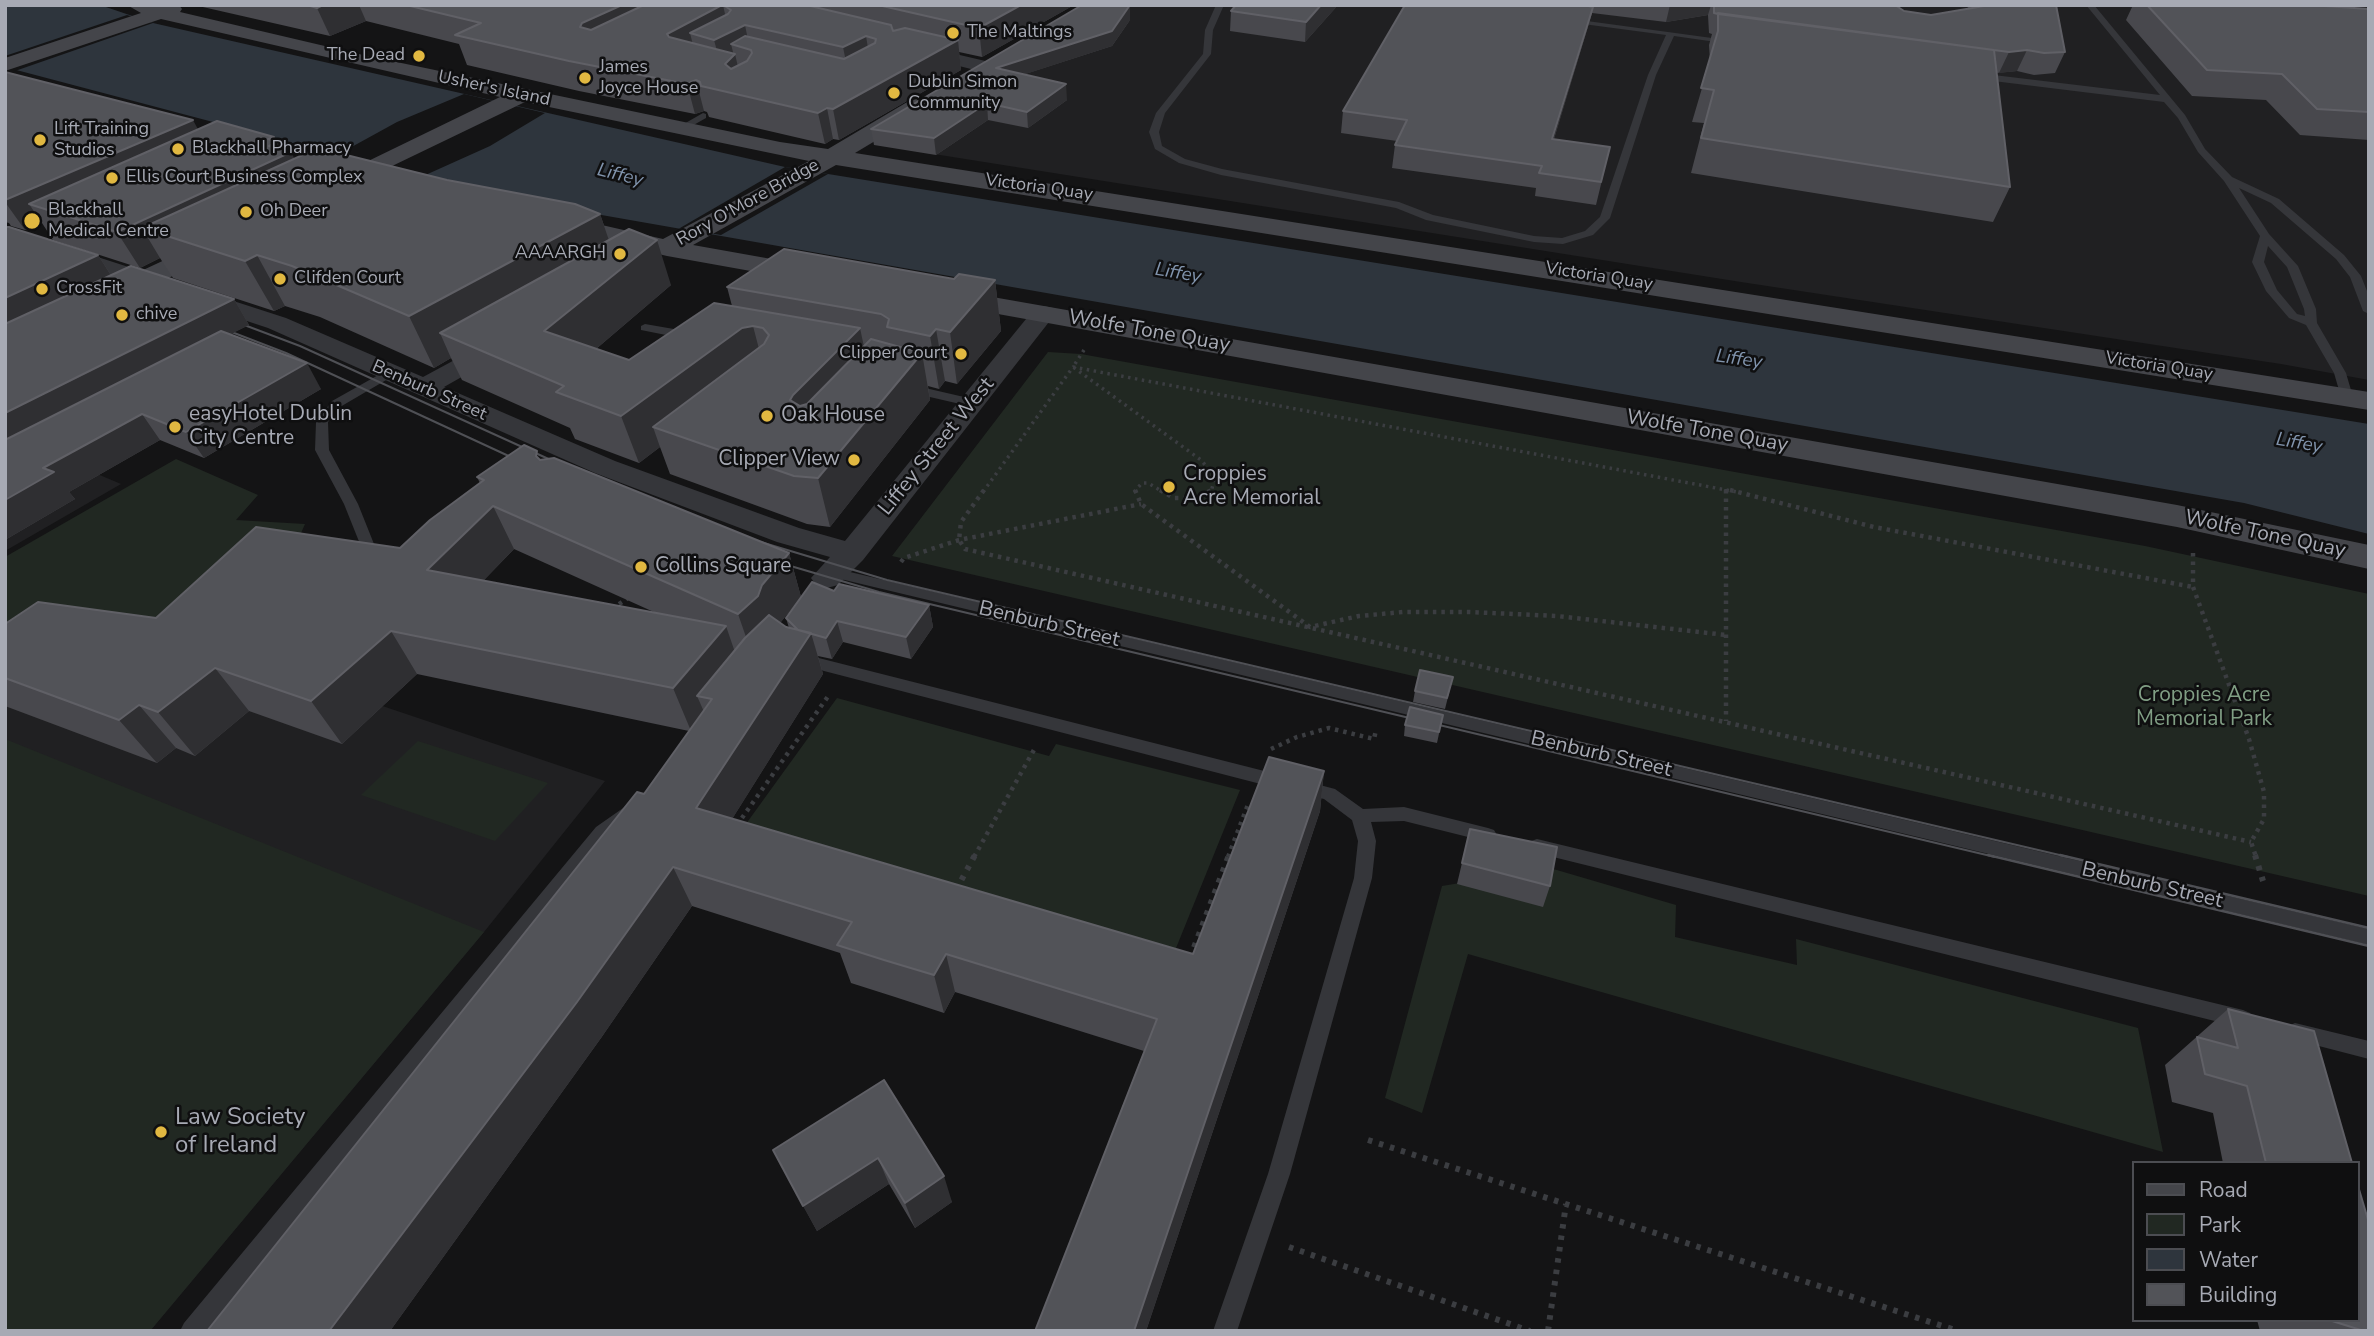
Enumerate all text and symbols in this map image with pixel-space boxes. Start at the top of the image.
place label: The Maltings [967,22,1072,44]
marker: The Maltings [945,25,961,41]
place label: The Dead [327,45,405,67]
marker: The Dead [411,48,427,64]
place label: James Joyce House [599,57,698,100]
street label: Usher's Island [436,67,552,111]
marker: James Joyce House [577,70,593,86]
place label: Dublin Simon Community [908,72,1017,114]
marker: Dublin Simon Community [886,85,902,101]
place label: Lift Training Studios [54,119,149,162]
marker: Lift Training Studios [32,132,48,148]
place label: Blackhall Pharmacy [192,138,352,160]
marker: Blackhall Pharmacy [170,141,186,157]
street label: Rory O'More Bridge [673,155,823,251]
water label: Liffey [595,159,645,193]
place label: Ellis Court Business Complex [126,167,362,189]
marker: Ellis Court Business Complex [104,170,120,186]
street label: Victoria Quay [984,170,1094,206]
place label: Blackhall Medical Centre [48,200,169,242]
place label: Oh Deer [260,201,328,223]
marker: Oh Deer [238,204,254,220]
marker: Blackhall Medical Centre [22,211,42,231]
place label: AAAARGH [515,243,606,265]
marker: AAAARGH [612,246,628,262]
street label: Victoria Quay [1544,258,1654,296]
water label: Liffey [1153,259,1203,289]
place label: Clifden Court [294,268,401,290]
marker: Clifden Court [272,271,288,287]
place label: CrossFit [56,278,122,300]
marker: CrossFit [34,281,50,297]
place label: chive [136,304,177,326]
street label: Wolfe Tone Quay [1066,305,1232,359]
marker: chive [114,307,130,323]
place label: Clipper Court [839,343,947,365]
water label: Liffey [1714,345,1764,375]
marker: Clipper Court [953,346,969,362]
street label: Victoria Quay [2104,348,2214,386]
street label: Benburb Street [368,356,490,426]
street label: Liffey Street West [874,373,1000,521]
place label: easyHotel Dublin City Centre [189,402,352,452]
place label: Oak House [781,403,885,429]
street label: Wolfe Tone Quay [1624,405,1790,459]
marker: Oak House [759,408,775,424]
marker: easyHotel Dublin City Centre [167,419,183,435]
water label: Liffey [2274,429,2324,459]
place label: Clipper View [718,447,840,473]
marker: Clipper View [846,452,862,468]
place label: Croppies Acre Memorial [1183,462,1320,512]
marker: Croppies Acre Memorial [1161,479,1177,495]
street label: Wolfe Tone Quay [2182,506,2348,564]
place label: Collins Square [655,554,791,580]
marker: Collins Square [633,559,649,575]
street label: Benburb Street [976,597,1122,653]
park label: Croppies Acre Memorial Park [2136,683,2272,733]
street label: Benburb Street [1528,727,1674,783]
street label: Benburb Street [2079,858,2225,914]
place label: Law Society of Ireland [175,1104,305,1160]
marker: Law Society of Ireland [153,1124,169,1140]
legend [2132,1161,2360,1322]
text: Road [2199,1176,2248,1204]
text: Park [2199,1211,2241,1239]
text: Water [2199,1246,2258,1274]
text: Building [2199,1281,2277,1309]

